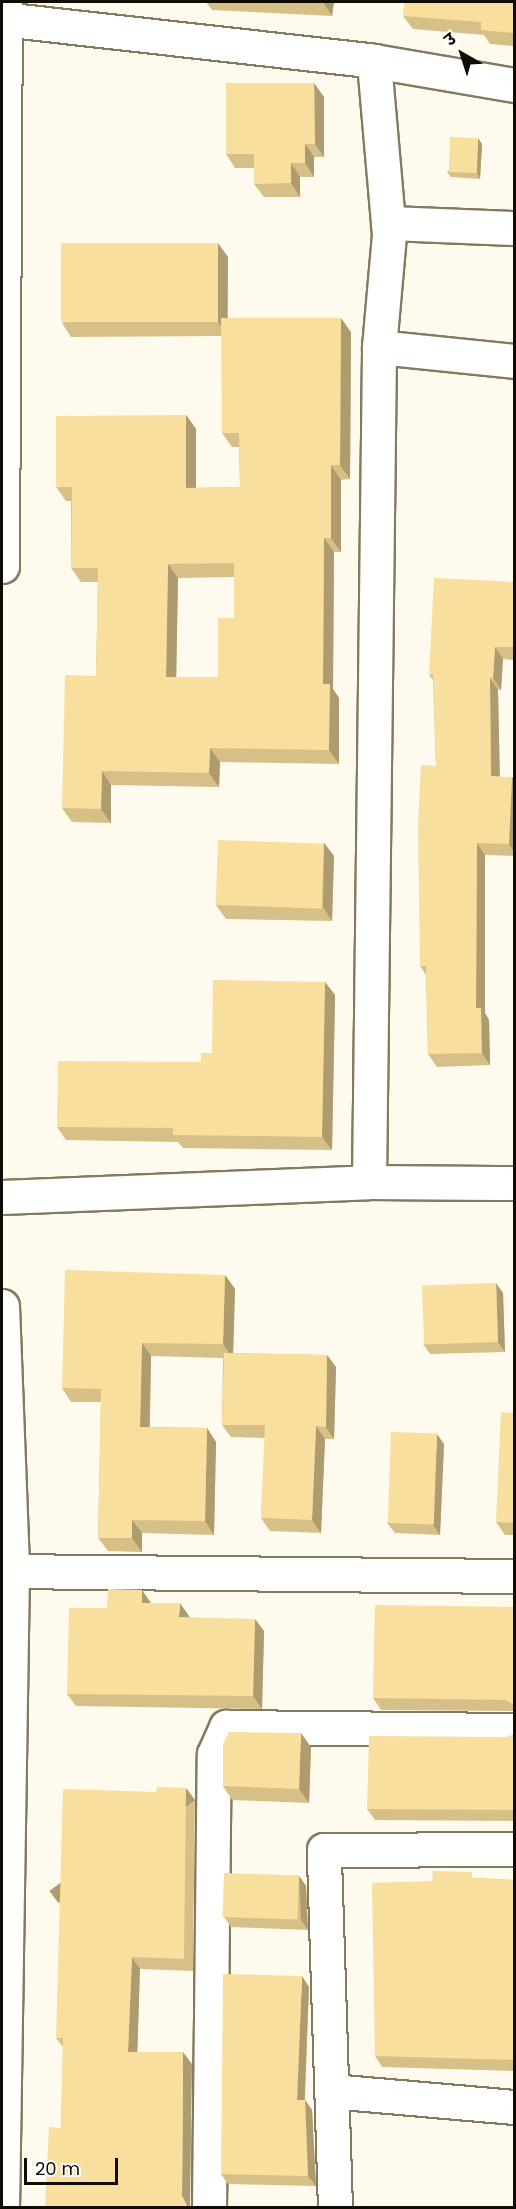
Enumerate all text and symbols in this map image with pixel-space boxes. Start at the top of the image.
north arrow [432,24,492,84]
text: उ [440,28,461,51]
scale bar [27,2146,122,2184]
text: 20 m [35,2156,80,2181]

